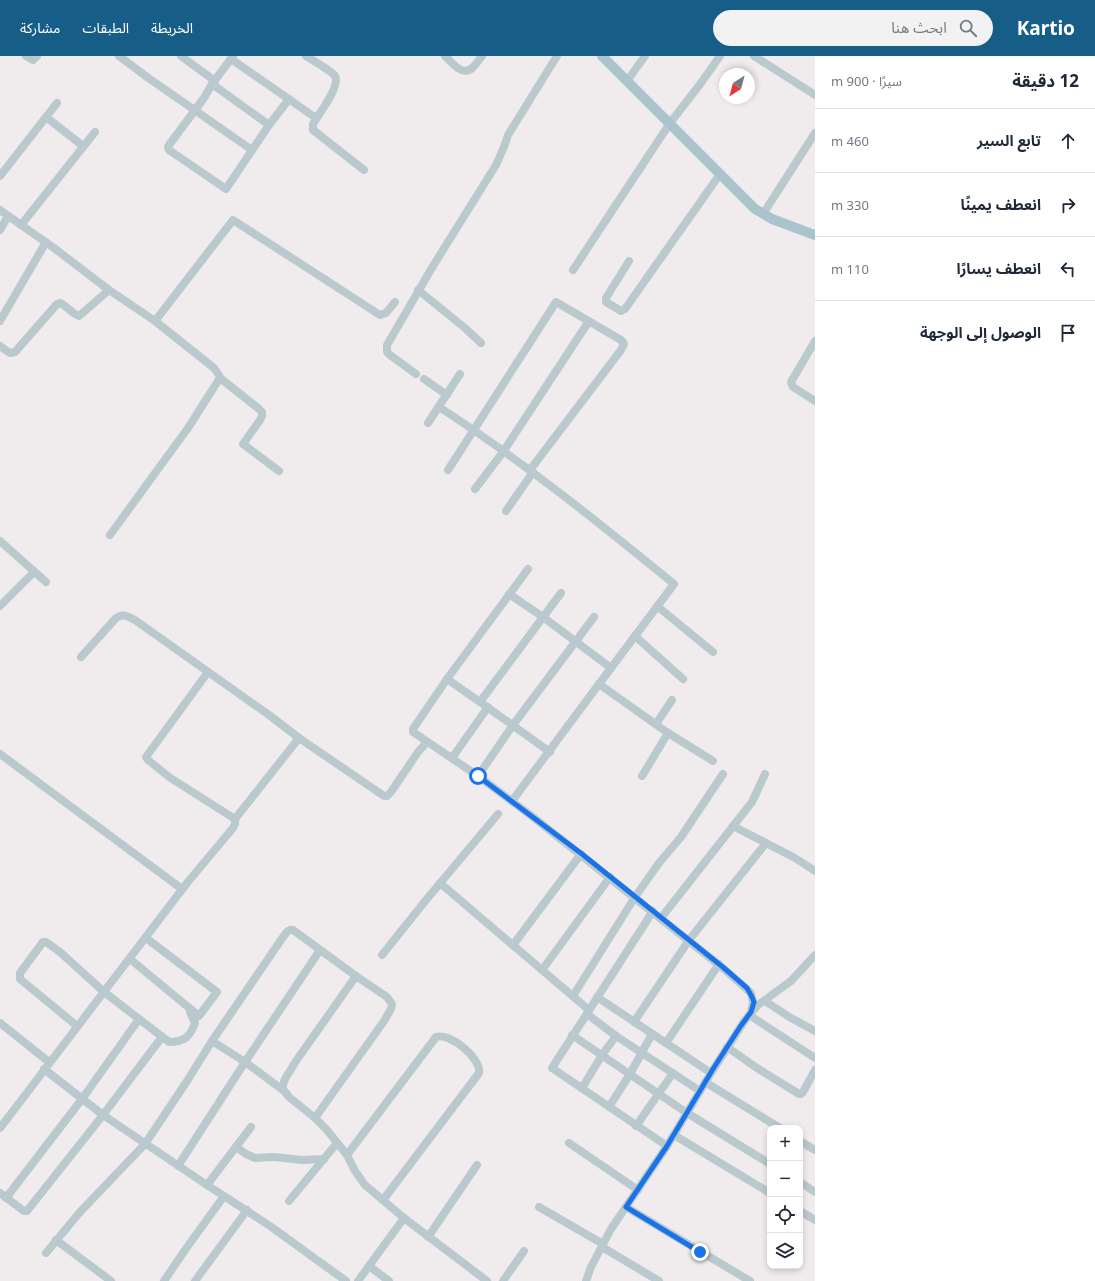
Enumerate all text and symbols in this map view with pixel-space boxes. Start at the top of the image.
search box [713,10,993,46]
text: Kartio [1017,15,1075,41]
text: ابحث هنا [891,17,947,37]
icon: search [957,17,979,39]
text: مشاركة [20,18,60,37]
text: الطبقات [82,18,129,37]
text: الخريطة [151,18,193,37]
north arrow [719,68,755,104]
text: 12 دقيقة [1012,69,1079,92]
text: سيرًا · 900 m [831,72,902,90]
text: تابع السير [977,130,1041,150]
icon: ahead [1057,130,1079,152]
text: 460 m [831,132,869,150]
text: انعطف يمينًا [960,194,1041,214]
icon: right [1057,194,1079,216]
text: 330 m [831,196,869,214]
text: انعطف يسارًا [957,258,1041,278]
icon: left [1057,258,1079,280]
text: 110 m [831,260,869,278]
text: الوصول إلى الوجهة [920,322,1041,342]
icon: arrive [1057,322,1079,344]
route start [469,767,487,785]
map controls [767,1125,803,1269]
button: + [767,1125,803,1161]
button: − [767,1161,803,1197]
button: locate [767,1197,803,1233]
button: layers [767,1233,803,1269]
route end [691,1243,709,1261]

